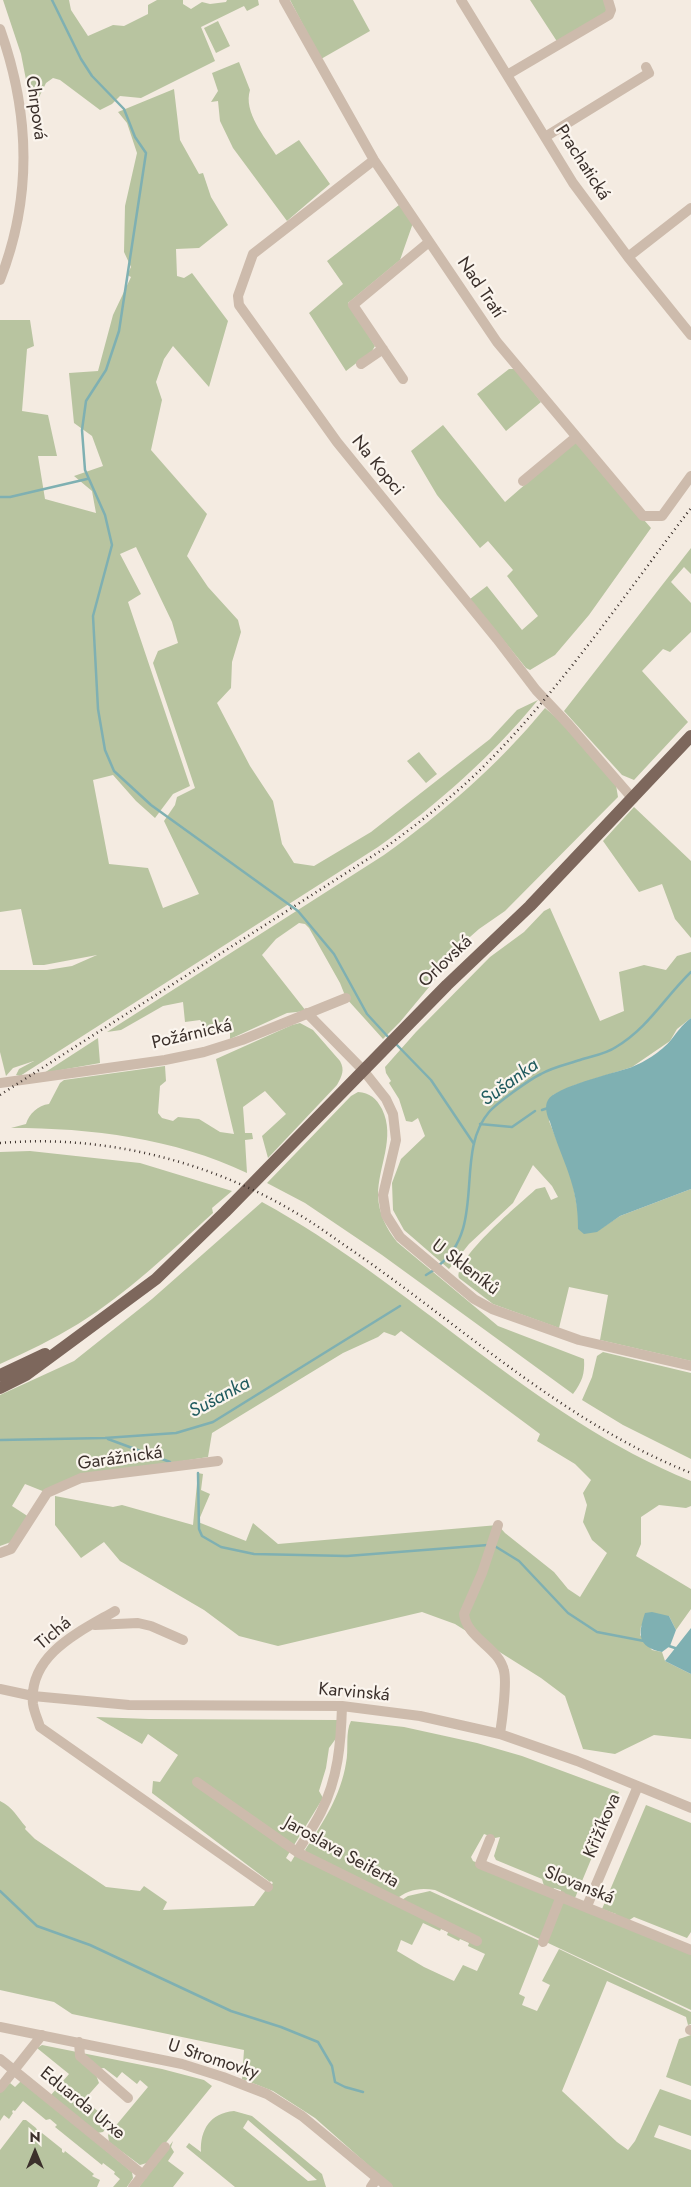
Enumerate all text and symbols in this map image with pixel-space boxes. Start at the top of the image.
street label: Chrpová [20,75,50,141]
street label: Prachatická [550,121,614,205]
street label: Nad Tratí [452,253,508,323]
street label: Na Kopci [346,432,408,500]
street label: Orlovská [415,931,477,993]
street label: Požárnická [150,1015,234,1055]
water label: Sušanka [477,1054,543,1112]
street label: U Skleníků [427,1235,503,1301]
water label: Sušanka [186,1372,254,1424]
street label: Garážnická [76,1442,164,1476]
street label: Tichá [32,1613,76,1655]
street label: Karvinská [317,1679,391,1707]
street label: Křižíkova [580,1791,626,1861]
street label: Jaroslava Seiferta [280,1813,402,1893]
street label: Slovanská [541,1862,617,1910]
street label: U Stromovky [165,2035,261,2085]
street label: Eduarda Urxe [35,2063,129,2145]
north arrow [10,2127,60,2177]
text: N [29,2127,41,2147]

